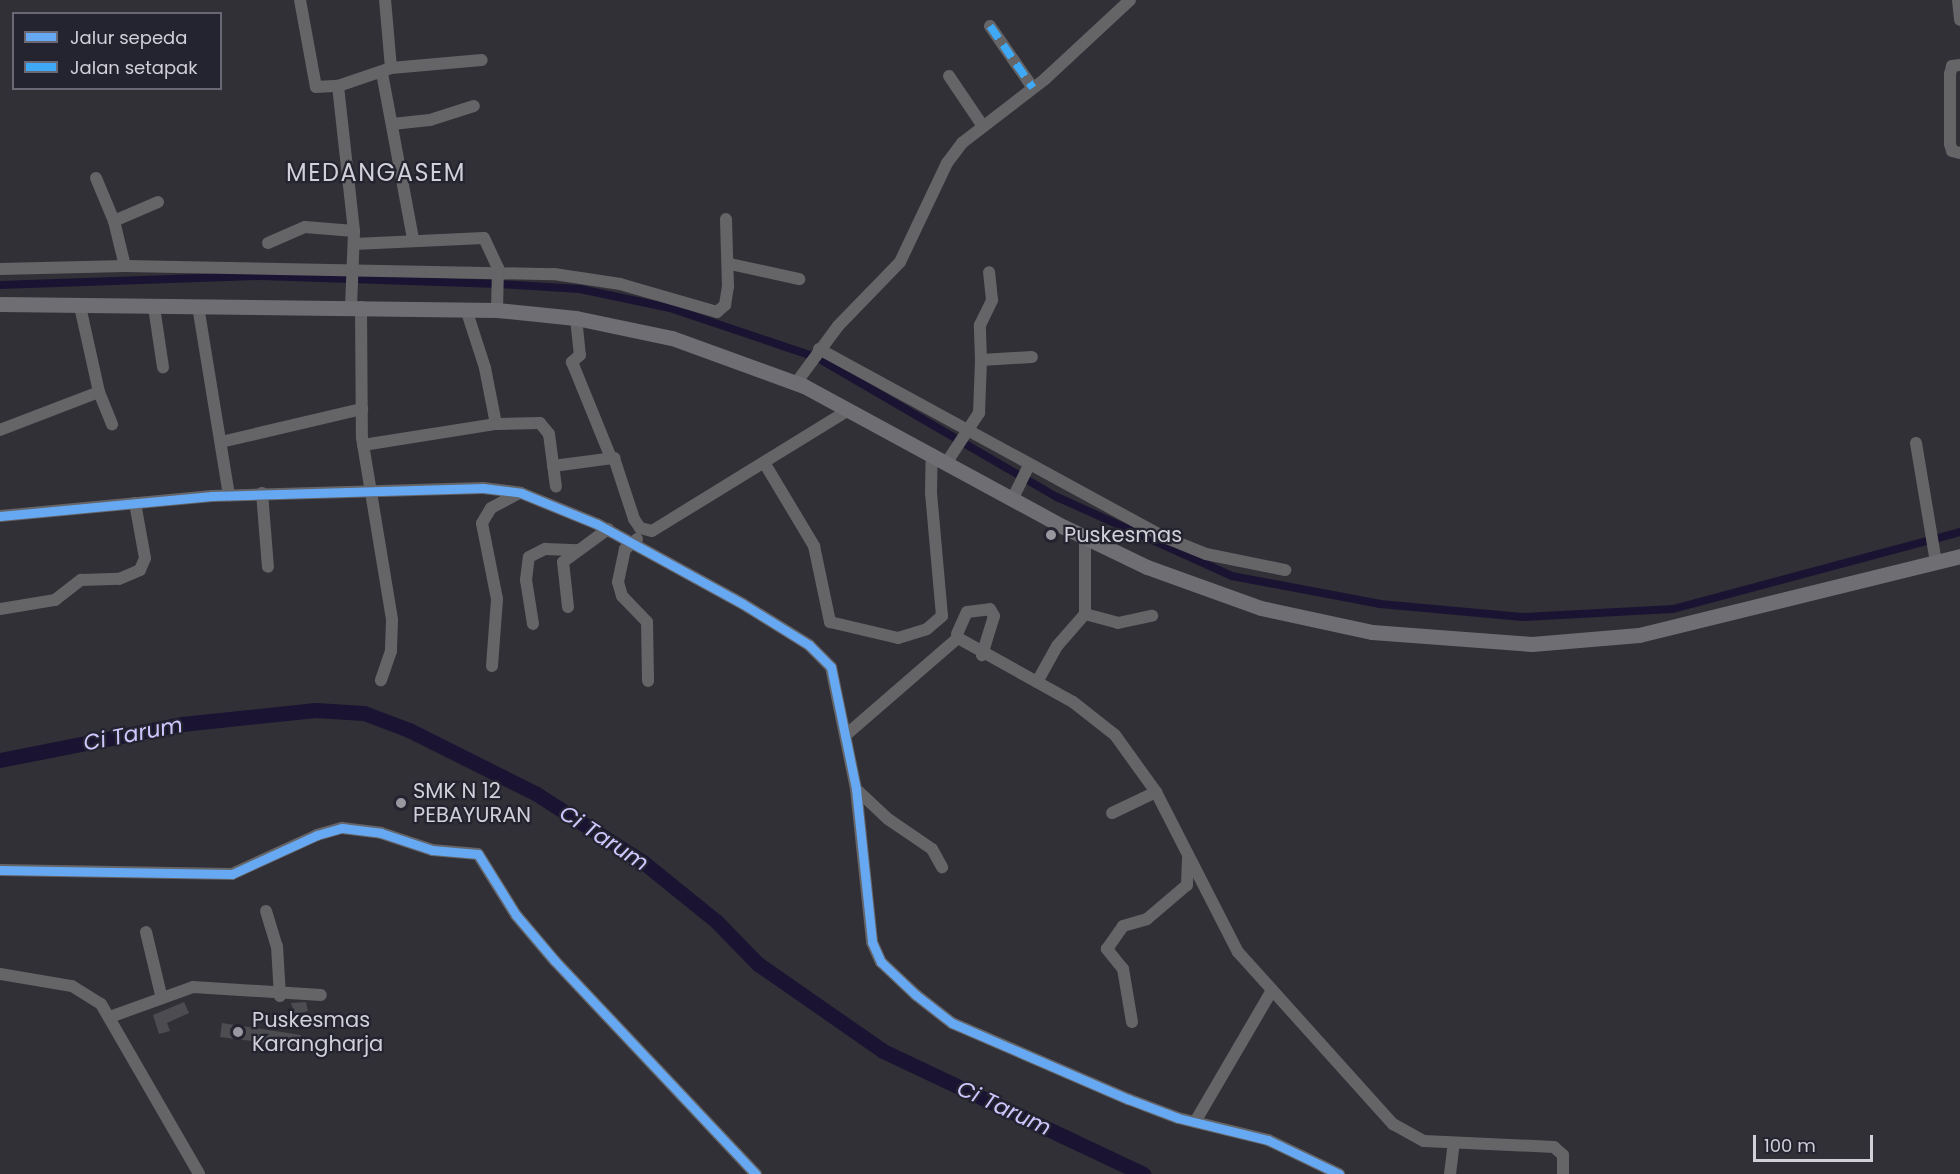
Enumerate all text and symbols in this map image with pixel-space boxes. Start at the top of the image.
legend [12,12,222,90]
text: Jalur sepeda [70,25,187,50]
text: Jalan setapak [70,55,198,80]
district label: MEDANGASEM [286,159,466,187]
place label: Puskesmas [1064,522,1182,548]
marker: Puskesmas [1042,526,1060,544]
water label: Ci Tarum [81,711,185,757]
place label: SMK N 12 PEBAYURAN [413,778,531,828]
marker: SMK N 12 PEBAYURAN [394,796,408,810]
water label: Ci Tarum [555,800,653,876]
place label: Puskesmas Karangharja [252,1007,383,1057]
marker: Puskesmas Karangharja [229,1023,247,1041]
water label: Ci Tarum [953,1075,1055,1141]
scale bar [1756,1123,1876,1161]
text: 100 m [1764,1133,1816,1158]

